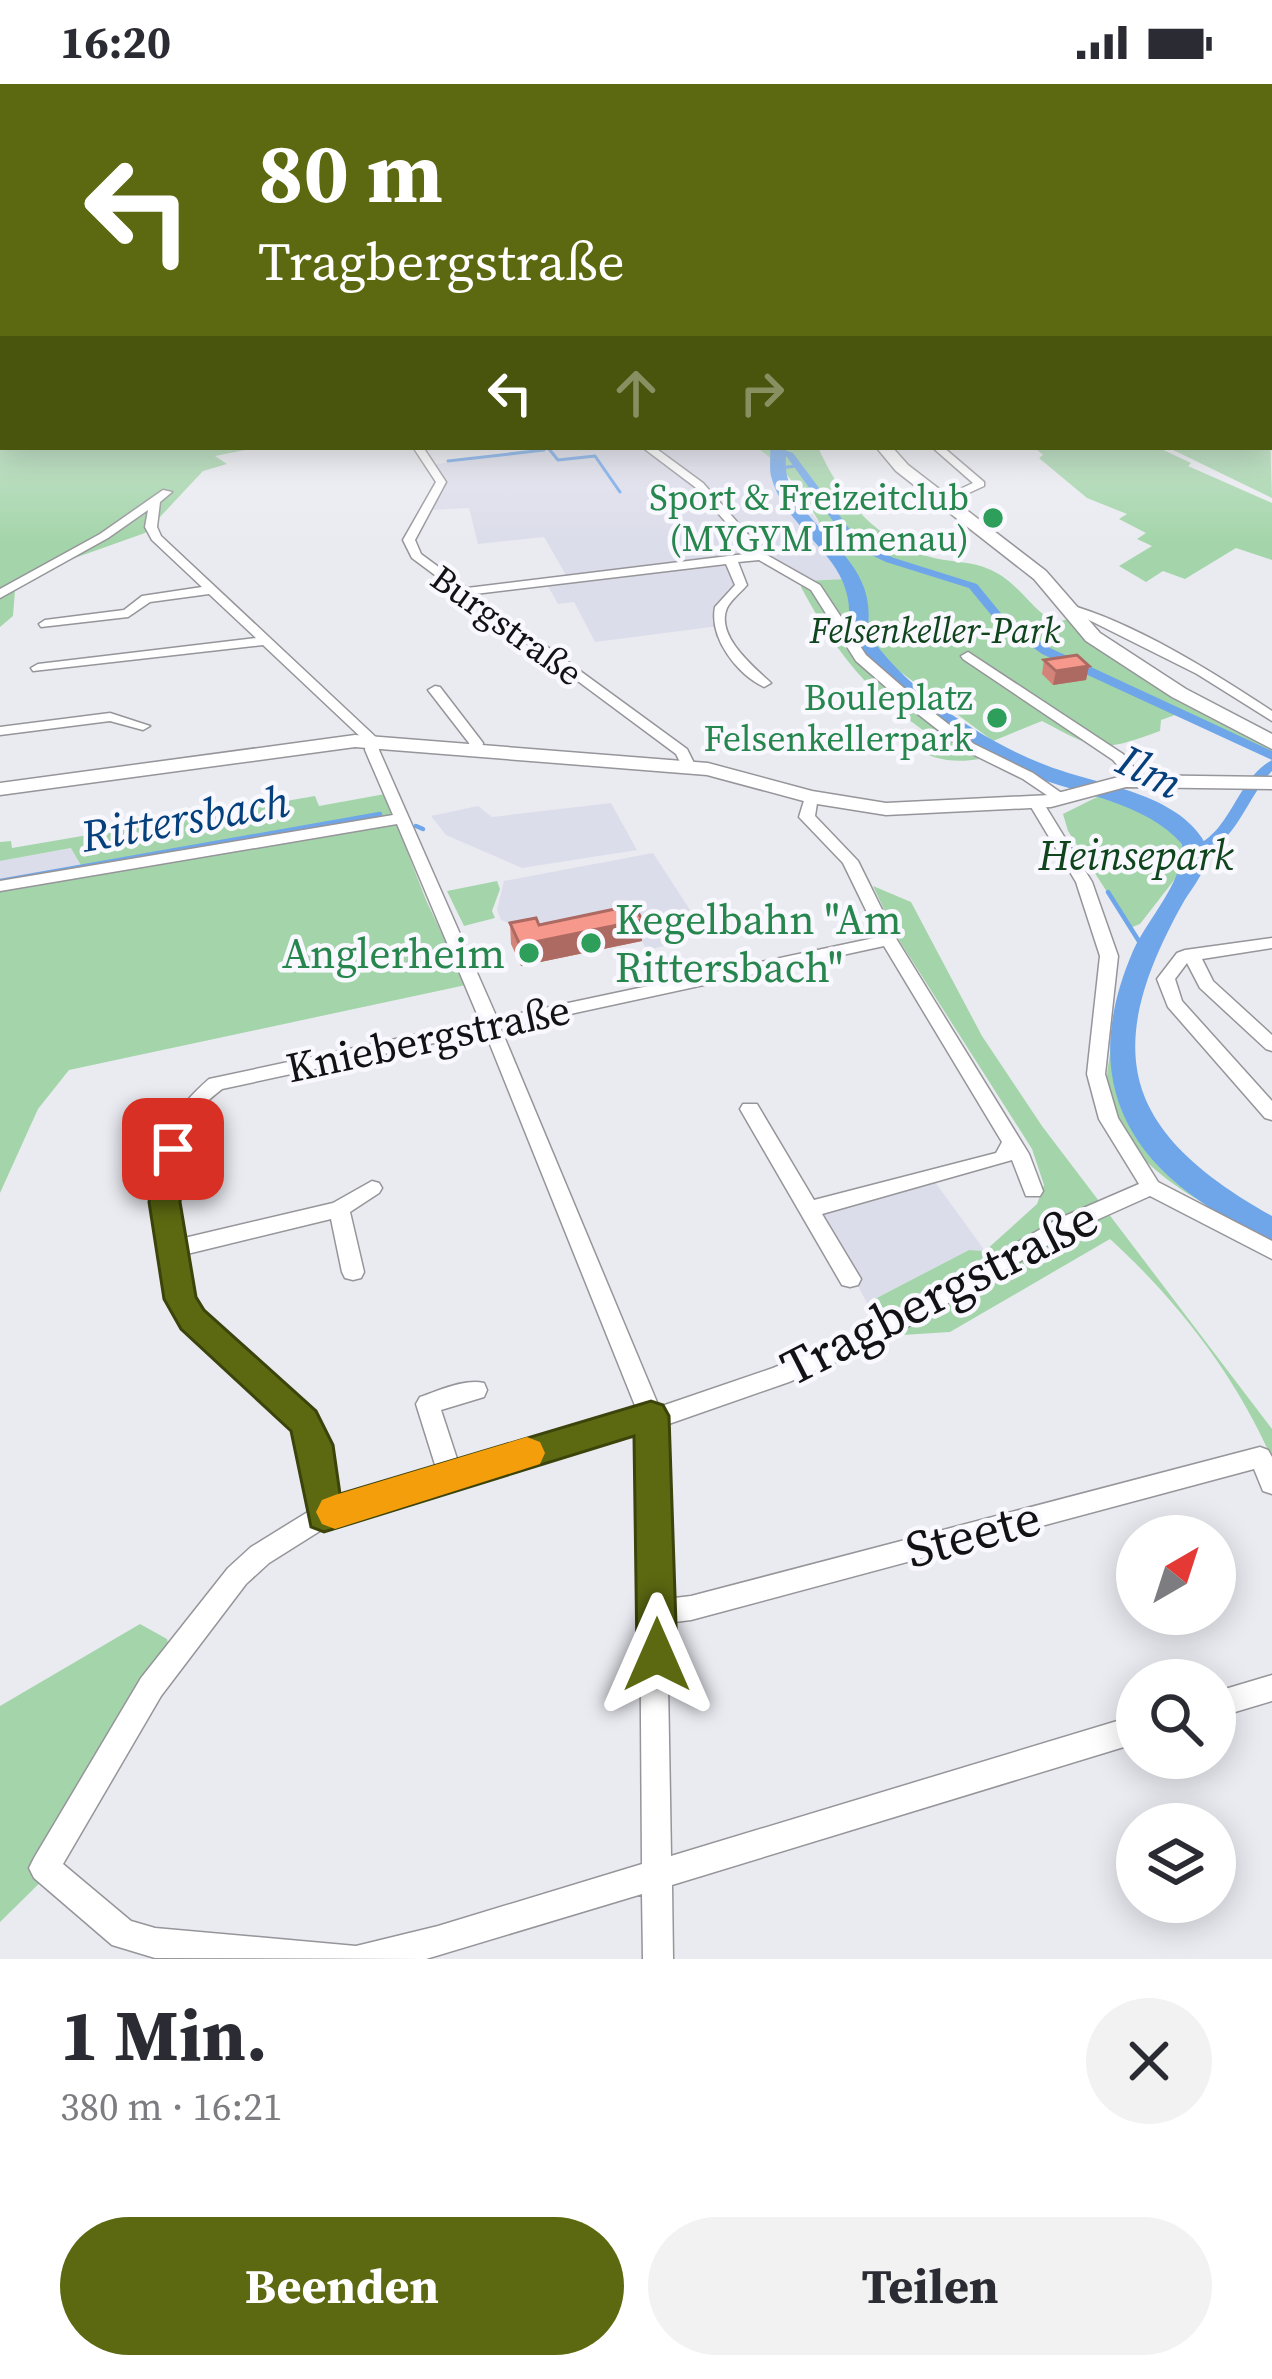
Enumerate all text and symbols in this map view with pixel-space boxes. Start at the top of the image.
text: 16:20 [60,11,171,73]
text: 80 m [258,115,443,230]
icon: left [60,132,216,288]
text: Tragbergstraße [258,224,625,298]
icon: left [477,360,543,426]
icon: ahead [603,360,669,426]
icon: right [729,360,795,426]
place label: Sport & Freizeitclub (MYGYM Ilmenau) [649,473,969,563]
marker: Sport & Freizeitclub (MYGYM Ilmenau) [980,505,1006,531]
street label: Burgstraße [421,554,593,697]
park label: Felsenkeller-Park [809,606,1062,655]
place label: Bouleplatz Felsenkellerpark [703,673,973,763]
marker: Bouleplatz Felsenkellerpark [984,705,1010,731]
water label: Ilm [1106,728,1193,814]
water label: Rittersbach [75,769,294,867]
park label: Heinsepark [1037,826,1234,884]
place label: Kegelbahn "Am Rittersbach" [615,890,902,996]
place label: Anglerheim [282,924,505,982]
marker: Kegelbahn "Am Rittersbach" [578,930,604,956]
marker: Anglerheim [516,940,542,966]
street label: Kniebergstraße [281,980,575,1096]
pin [122,1098,224,1200]
icon: arrive [140,1116,206,1182]
street label: Tragbergstraße [769,1182,1109,1402]
street label: Steete [898,1481,1048,1585]
north arrow [1116,1515,1236,1635]
map controls [1116,1515,1236,1923]
position arrow [594,1592,720,1718]
button: search [1116,1659,1236,1779]
button: layers [1116,1803,1236,1923]
text: 1 Min. [60,1985,268,2084]
button: close [1086,1998,1212,2124]
text: 380 m · 16:21 [60,2080,282,2133]
button: Beenden [60,2217,624,2355]
button: Teilen [648,2217,1212,2355]

